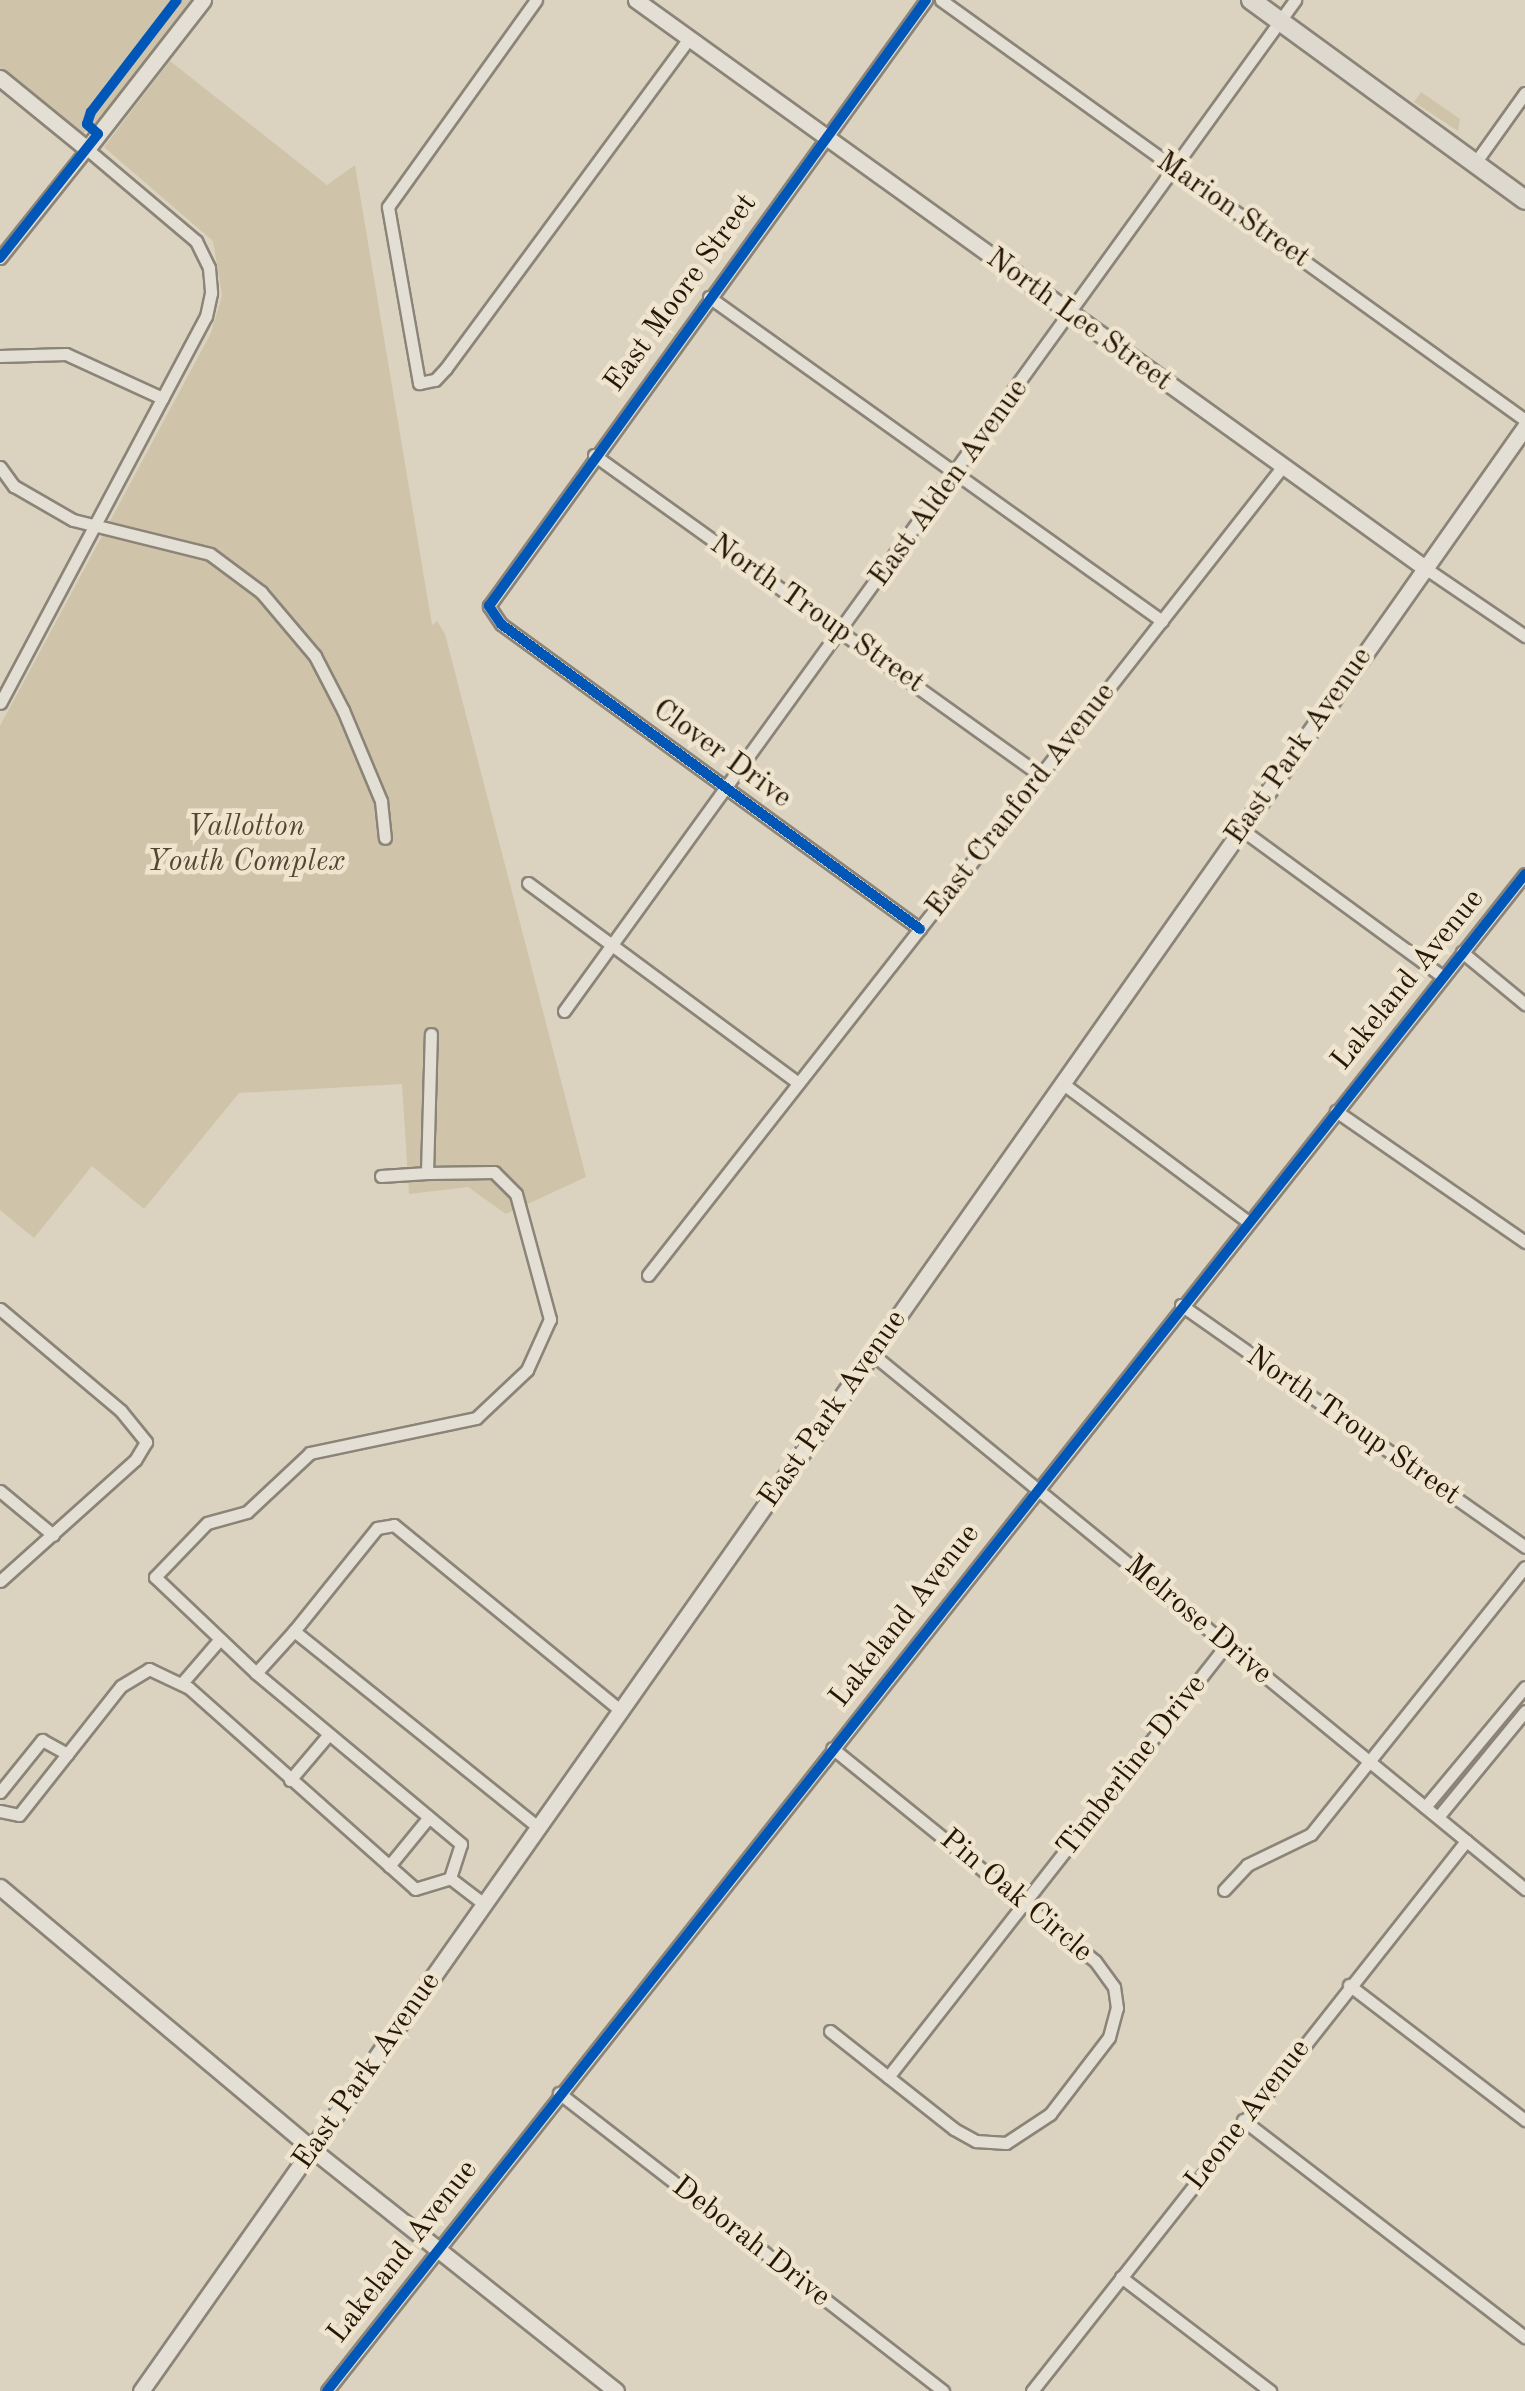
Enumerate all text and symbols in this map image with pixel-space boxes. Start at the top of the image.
street label: Marion Street [1149,144,1317,276]
street label: East Moore Street [597,187,765,399]
street label: North Lee Street [979,240,1179,400]
street label: East Alden Avenue [862,372,1036,594]
street label: North Troup Street [703,527,931,701]
street label: East Park Avenue [1217,640,1381,852]
street label: East Cranford Avenue [918,676,1124,924]
street label: Clover Drive [646,692,798,816]
park label: Vallotton Youth Complex [147,809,345,880]
street label: Lakeland Avenue [1324,882,1492,1078]
street label: East Park Avenue [751,1303,915,1515]
street label: North Troup Street [1239,1339,1467,1513]
street label: Lakeland Avenue [822,1517,988,1715]
street label: Melrose Drive [1117,1548,1279,1692]
street label: Timberline Drive [1050,1668,1214,1864]
street label: Pin Oak Circle [932,1822,1100,1970]
street label: East Park Avenue [285,1965,449,2177]
street label: Leone Avenue [1178,2032,1318,2198]
street label: Lakeland Avenue [320,2153,486,2351]
street label: Deborah Drive [665,2169,837,2315]

